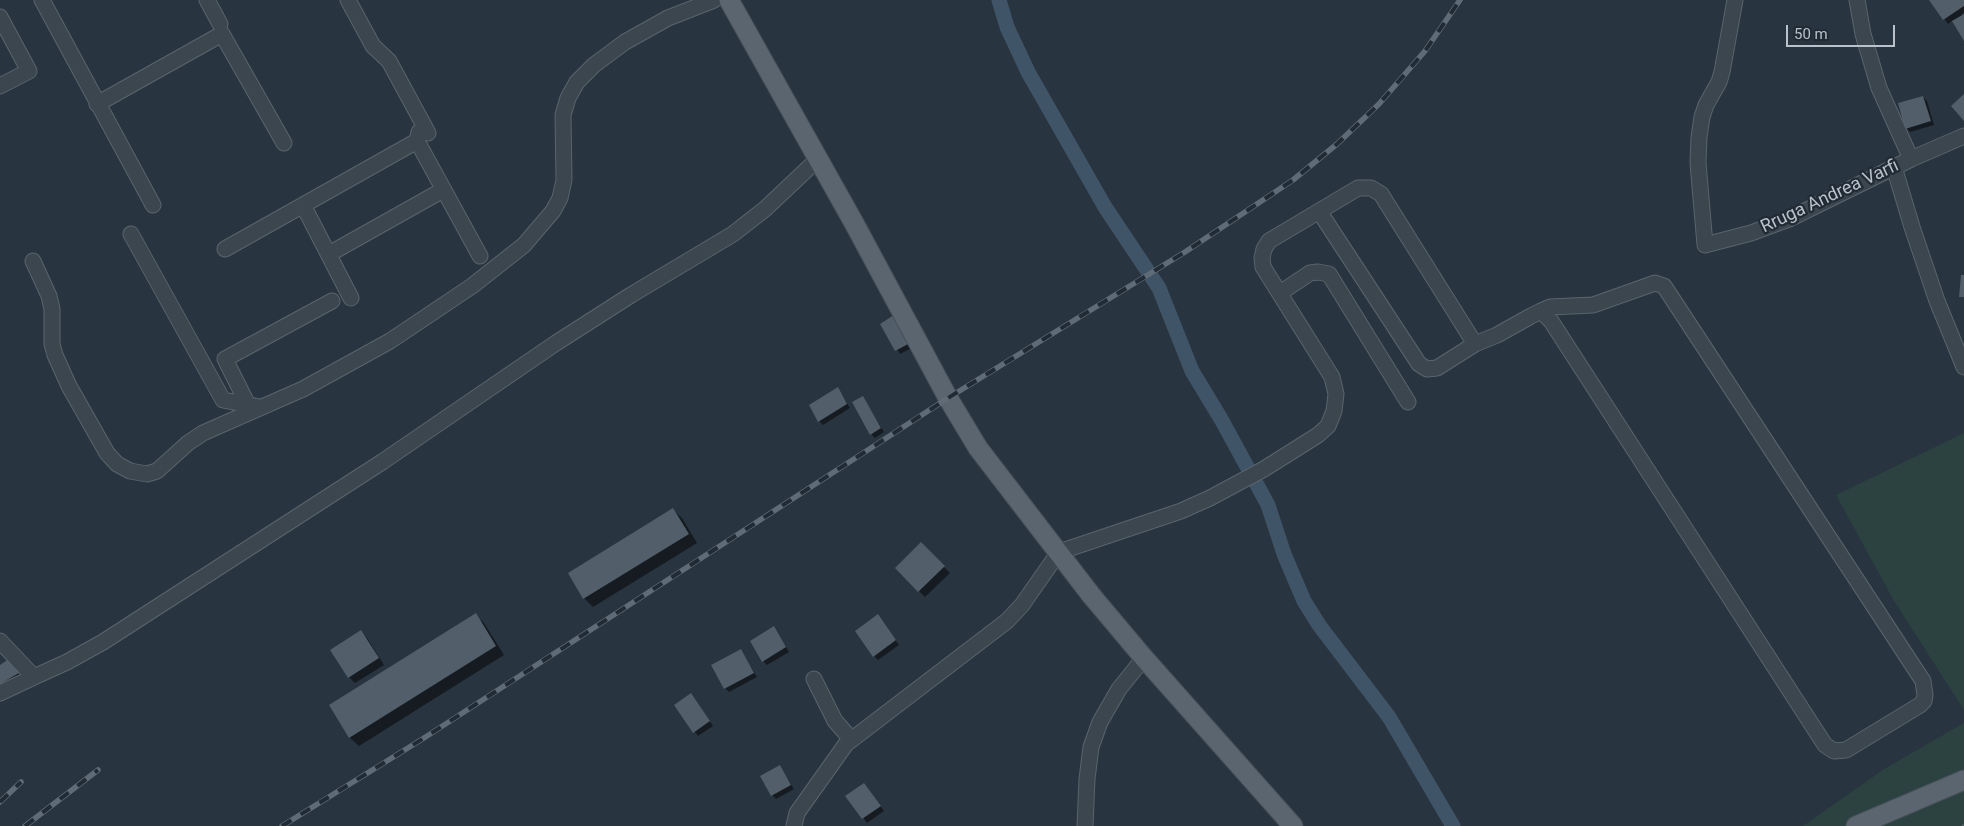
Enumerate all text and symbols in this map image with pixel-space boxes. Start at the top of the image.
scale bar [1789,15,1898,47]
text: 50 m [1794,25,1828,43]
street label: Rruga Andrea Varfi [1757,156,1903,238]

